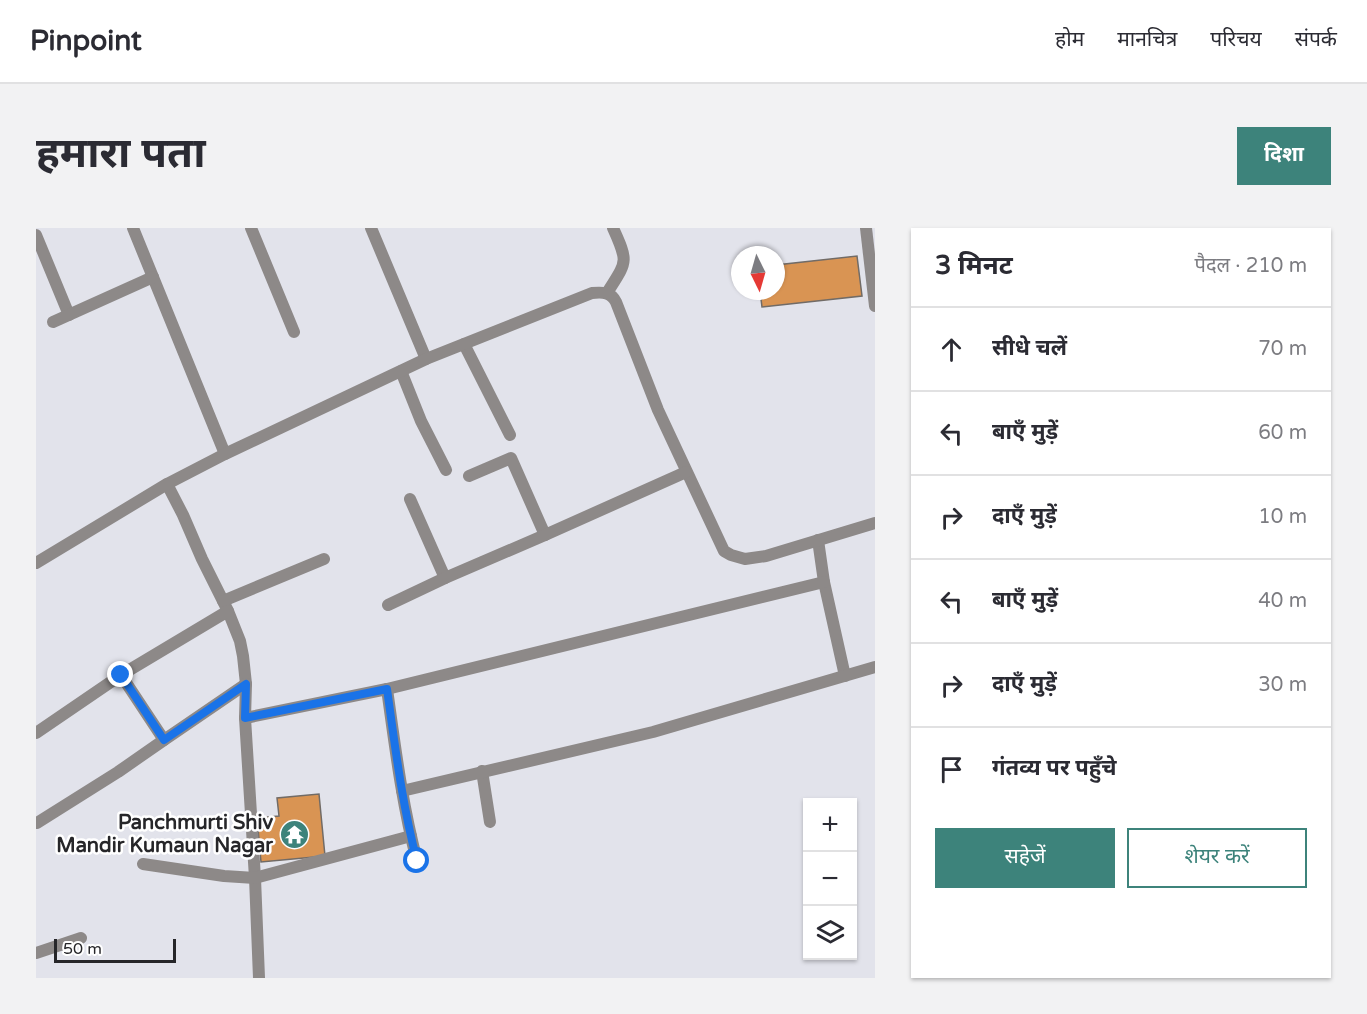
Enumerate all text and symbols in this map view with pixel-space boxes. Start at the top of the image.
text: Pinpoint [30,24,142,58]
text: होम [1055,27,1084,52]
text: मानचित्र [1117,27,1177,52]
text: परिचय [1210,27,1262,52]
text: संपर्क [1295,27,1337,52]
button: दिशा [1237,127,1331,185]
text: हमारा पता [36,128,206,179]
north arrow [731,246,785,300]
text: 3 मिनट [935,250,1013,281]
text: पैदल · 210 m [1195,254,1307,278]
icon: ahead [935,333,968,366]
text: सीधे चलें [992,335,1067,361]
text: 70 m [1258,337,1307,361]
icon: left [935,417,968,450]
text: बाएँ मुड़ें [992,419,1058,445]
text: 60 m [1258,421,1307,445]
icon: right [935,501,968,534]
text: दाएँ मुड़ें [992,503,1057,529]
text: 10 m [1258,505,1307,529]
icon: left [935,585,968,618]
text: बाएँ मुड़ें [992,587,1058,613]
text: 40 m [1258,589,1307,613]
route end [107,661,133,687]
icon: right [935,669,968,702]
text: दाएँ मुड़ें [992,671,1057,697]
text: 30 m [1258,673,1307,697]
icon: arrive [935,753,968,786]
text: गंतव्य पर पहुँचे [992,755,1117,781]
map controls [803,798,857,960]
button: + [803,798,857,852]
place label: Panchmurti Shiv Mandir Kumaun Nagar [56,811,273,858]
temple icon: Panchmurti Shiv Mandir Kumaun Nagar [278,818,310,850]
button: सहेजें [935,828,1115,888]
button: शेयर करें [1127,828,1307,888]
route start [403,847,429,873]
button: − [803,852,857,906]
button: layers [803,906,857,960]
scale bar [54,936,176,964]
text: 50 m [63,939,102,959]

